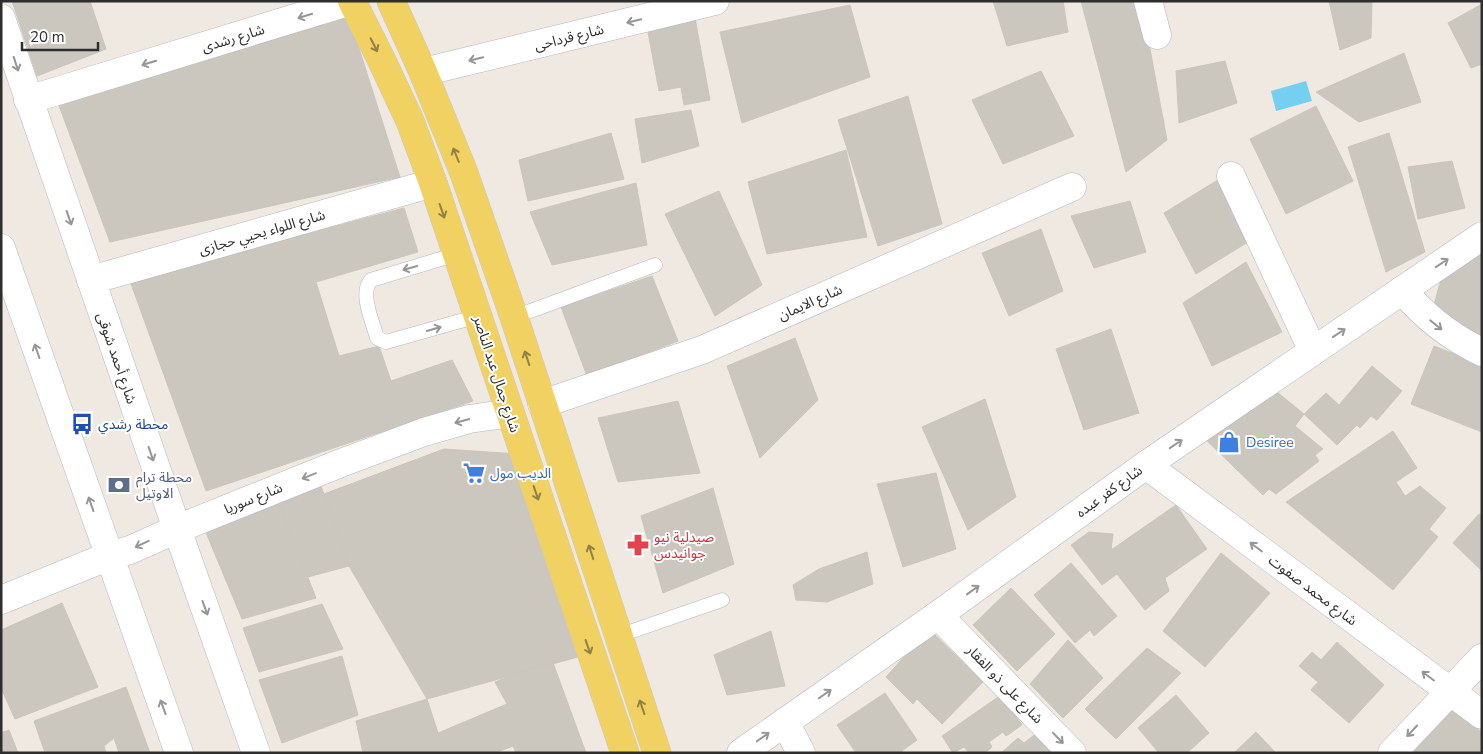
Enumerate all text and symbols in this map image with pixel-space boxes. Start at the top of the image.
one-way arrow [297,11,313,21]
one-way arrow [626,17,642,26]
scale bar [22,20,99,52]
street label: شارع رشدى [199,20,267,58]
street label: شارع قرداحى [532,20,606,56]
text: 20 m [30,27,65,47]
one-way arrow [369,37,379,52]
one-way arrow [468,55,484,64]
one-way arrow [12,56,22,72]
one-way arrow [142,59,158,68]
one-way arrow [451,148,461,163]
one-way arrow [438,203,447,218]
street label: شارع اللواء يحيي حجازى [197,205,328,261]
one-way arrow [65,210,74,225]
one-way arrow [1435,258,1449,268]
one-way arrow [403,263,419,273]
street label: شارع الايمان [775,280,846,326]
street label: شارع أحمد شوقى [91,310,141,407]
street label: شارع جمال عبد الناصر [467,312,524,435]
one-way arrow [1429,319,1442,330]
one-way arrow [425,323,441,333]
one-way arrow [1331,328,1345,338]
one-way arrow [32,344,41,359]
one-way arrow [522,350,531,366]
bus stop icon: محطة رشدي [69,411,95,437]
place label: محطة رشدي [98,415,168,435]
one-way arrow [454,417,470,427]
shop icon: Desiree [1216,429,1242,455]
place label: Desiree [1246,433,1294,452]
one-way arrow [1168,439,1182,449]
one-way arrow [147,446,156,462]
supermarket icon: الديب مول [461,460,487,486]
street label: شارع كفر عبده [1072,461,1147,523]
place label: الديب مول [490,464,551,483]
place label: محطة ترام الاوتيل [136,468,192,503]
bank icon: محطة ترام الاوتيل [106,472,132,498]
one-way arrow [302,472,317,481]
street label: شارع سوريا [221,478,286,520]
one-way arrow [532,484,542,500]
one-way arrow [86,497,95,512]
place label: صيدلية نيو جوانيدس [654,528,715,563]
pharmacy icon: صيدلية نيو جوانيدس [625,532,651,558]
one-way arrow [135,539,150,549]
one-way arrow [1250,542,1263,553]
one-way arrow [585,545,595,561]
street label: شارع محمد صفوت [1264,551,1361,631]
one-way arrow [966,585,979,596]
one-way arrow [201,599,210,615]
one-way arrow [584,638,594,654]
street label: شارع على ذو الفقار [961,640,1047,729]
one-way arrow [1421,671,1435,681]
one-way arrow [818,689,832,699]
one-way arrow [637,699,646,715]
one-way arrow [158,700,167,715]
one-way arrow [1406,725,1418,738]
one-way arrow [756,732,770,742]
one-way arrow [1052,732,1064,744]

